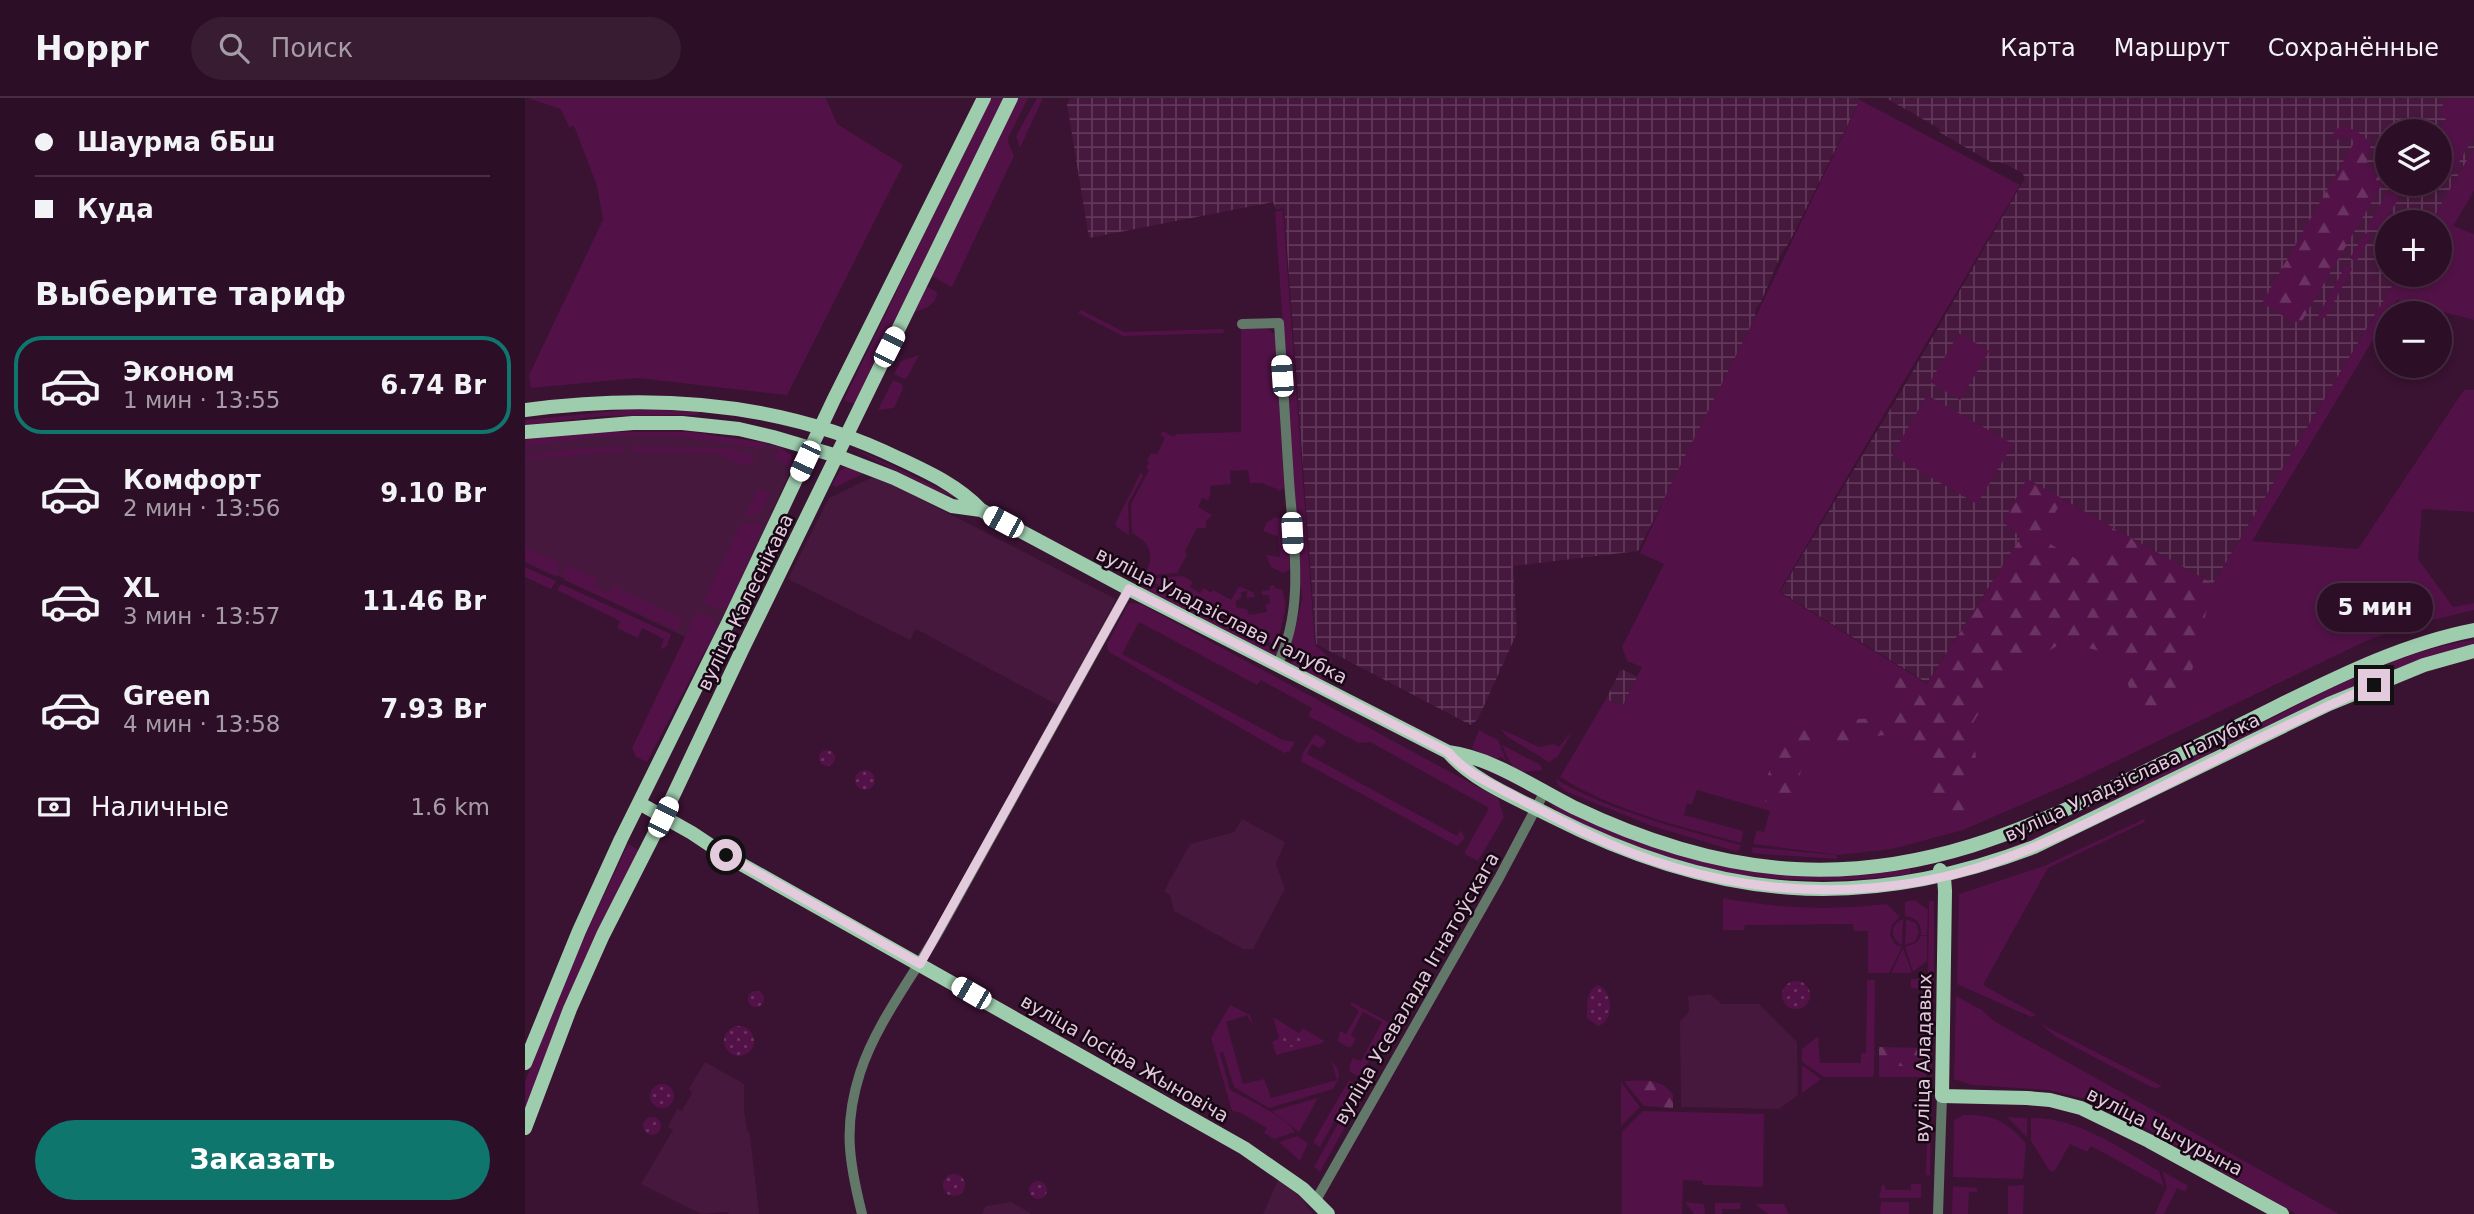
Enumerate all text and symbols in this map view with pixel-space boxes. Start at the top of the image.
search box [191,17,681,80]
text: Hoppr [35,29,149,68]
icon: search [215,29,253,67]
text: Поиск [271,33,353,63]
text: Карта [2000,34,2076,62]
text: Маршрут [2114,34,2230,62]
text: Сохранённые [2268,34,2439,62]
map controls [2375,119,2452,378]
button: layers [2375,119,2452,196]
text: Шаурма бБш [77,127,276,157]
text: Куда [77,194,154,224]
button: + [2375,210,2452,287]
text: Выберите тариф [35,275,346,313]
button: − [2375,301,2452,378]
car [871,324,908,370]
icon: car [39,354,102,417]
car [1271,354,1294,398]
text: Эконом [123,357,235,387]
text: 6.74 Br [380,370,486,400]
text: 1 мин · 13:55 [123,387,281,413]
car [787,438,824,484]
icon: car [39,462,102,525]
text: Комфорт [123,465,261,495]
text: 9.10 Br [380,478,486,508]
text: 2 мин · 13:56 [123,495,281,521]
car [980,503,1027,541]
street label: вуліца Калеснікава [693,510,797,694]
car [1281,511,1304,555]
street label: вуліца Уладзіслава Галубка [1093,542,1351,688]
icon: car [39,570,102,633]
text: XL [123,573,160,603]
callout: 5 мин [2316,584,2432,632]
text: 11.46 Br [362,586,486,616]
text: 5 мин [2338,594,2412,620]
text: 3 мин · 13:57 [123,603,281,629]
route end [2358,669,2390,701]
icon: car [39,678,102,741]
text: Green [123,681,211,711]
text: 7.93 Br [380,694,486,724]
street label: вуліца Уладзіслава Галубка [2001,708,2263,846]
text: 4 мин · 13:58 [123,711,281,737]
icon: cash [35,788,73,826]
text: Наличные [91,792,229,822]
text: 1.6 km [410,794,490,820]
car [645,794,682,840]
route start [710,839,742,871]
street label: вуліца Усевалада Ігнатоўскага [1329,848,1503,1128]
car [948,973,995,1013]
street label: вуліца Аладавых [1911,973,1935,1143]
street label: вуліца Іосіфа Жыновіча [1017,989,1233,1127]
street label: вуліца Чычурына [2083,1082,2247,1180]
button: Заказать [35,1120,490,1200]

